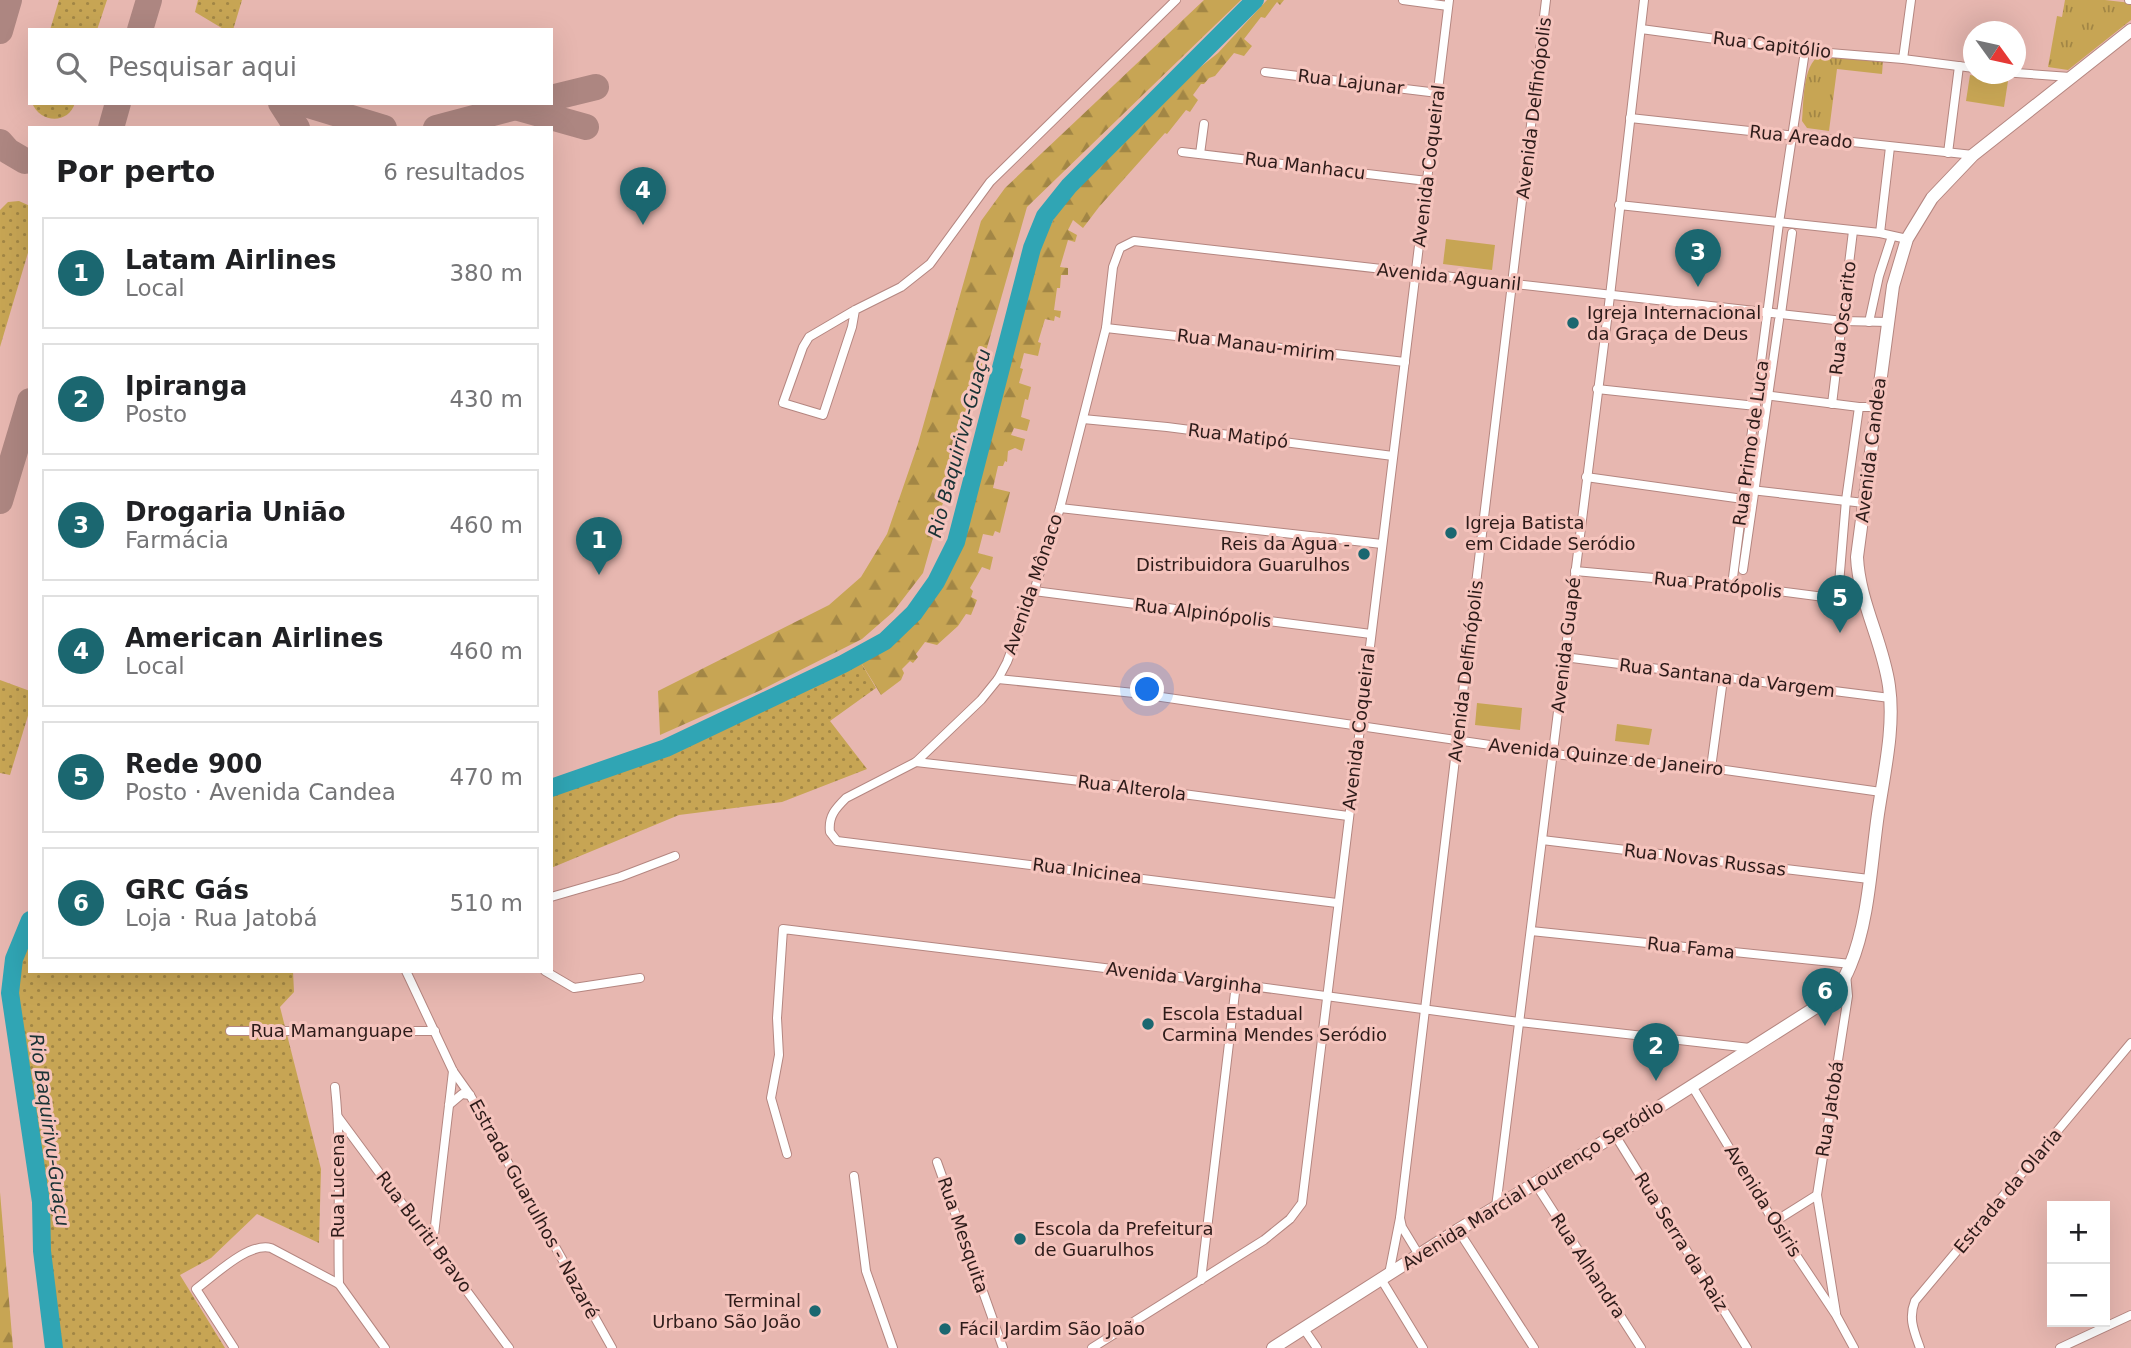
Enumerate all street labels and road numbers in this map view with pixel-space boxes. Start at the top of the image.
street label: Avenida Delfinópolis [1512,16,1555,200]
street label: Rua Capitólio [1712,27,1832,62]
street label: Rua Lajunar [1297,65,1406,99]
street label: Avenida Coqueiral [1408,84,1449,248]
street label: Rua Areado [1748,121,1854,152]
street label: Rua Manhacu [1243,148,1367,183]
street label: Avenida Aguanil [1376,258,1522,295]
street label: Rua Oscarito [1825,260,1860,376]
street label: Rua Manau-mirim [1176,324,1336,365]
street label: Rua Primo de Luca [1728,359,1773,527]
street label: Avenida Candea [1851,376,1890,524]
street label: Rua Matipó [1187,419,1289,452]
street label: Avenida Mônaco [999,511,1066,657]
street label: Rua Pratópolis [1653,567,1783,602]
street label: Avenida Guapé [1547,576,1584,714]
street label: Avenida Delfinópolis [1444,579,1487,763]
street label: Rua Alpinópolis [1133,594,1273,631]
street label: Avenida Coqueiral [1338,647,1379,811]
street label: Rua Santana da Vargem [1618,654,1836,701]
street label: Avenida Quinze de Janeiro [1488,734,1724,779]
street label: Rua Alterola [1077,770,1188,805]
street label: Rua Novas Russas [1623,839,1787,880]
street label: Rua Inicinea [1031,853,1143,888]
street label: Rua Fama [1646,932,1736,963]
street label: Avenida Varginha [1105,958,1263,997]
street label: Rua Mamanguape [251,1020,413,1041]
street label: Rua Jatobá [1812,1060,1847,1158]
street label: Estrada Guarulhos - Nazaré [465,1095,604,1322]
street label: Avenida Marcial Lourenço Seródio [1398,1095,1667,1274]
street label: Estrada da Olaria [1949,1124,2066,1257]
street label: Rua Lucena [327,1134,348,1238]
street label: Avenida Osiris [1721,1141,1806,1261]
street label: Rua Buriti Bravo [372,1167,477,1296]
street label: Rua Serra da Raiz [1630,1169,1733,1315]
street label: Rua Mesquita [934,1174,993,1296]
street label: Rua Alhandra [1547,1209,1630,1322]

